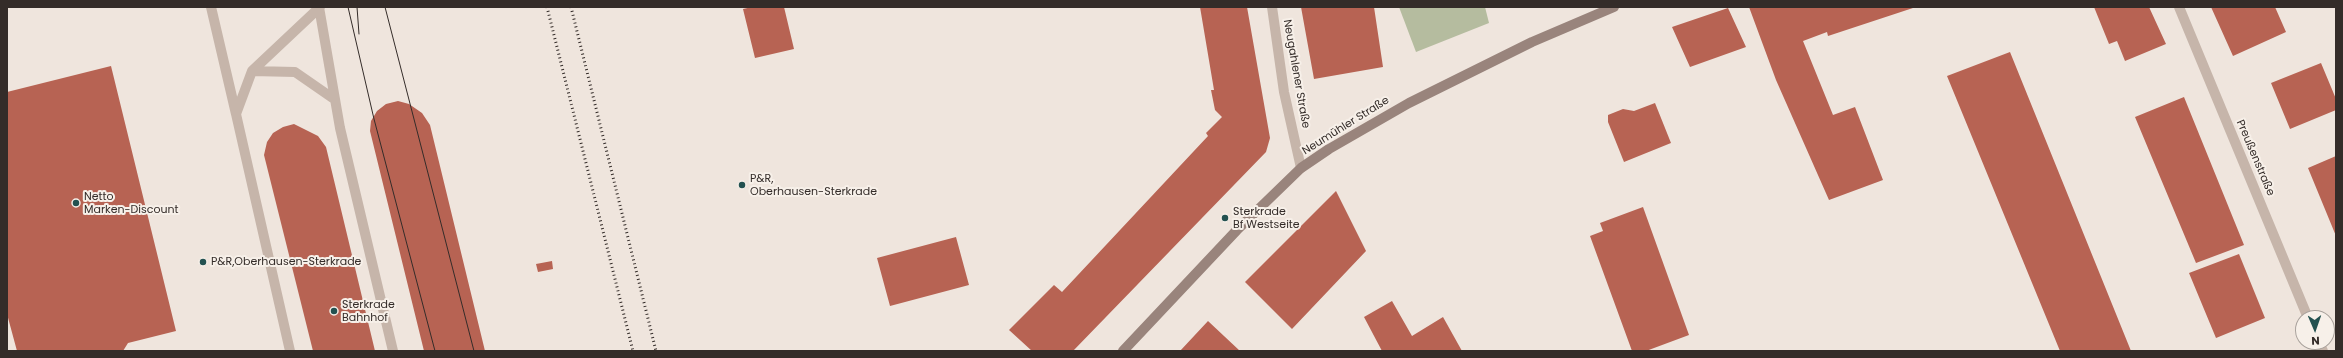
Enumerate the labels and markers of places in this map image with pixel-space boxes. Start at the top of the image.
place label: P&R, Oberhausen-Sterkrade [750,172,877,198]
marker: P&R, Oberhausen-Sterkrade [737,180,747,190]
place label: Netto Marken-Discount [84,190,179,216]
marker: Netto Marken-Discount [71,198,81,208]
place label: Sterkrade Bf Westseite [1233,205,1300,231]
marker: Sterkrade Bf Westseite [1220,213,1230,223]
place label: P&R,Oberhausen-Sterkrade [211,255,361,269]
marker: P&R,Oberhausen-Sterkrade [198,257,208,267]
place label: Sterkrade Bahnhof [342,298,395,324]
marker: Sterkrade Bahnhof [329,306,339,316]

